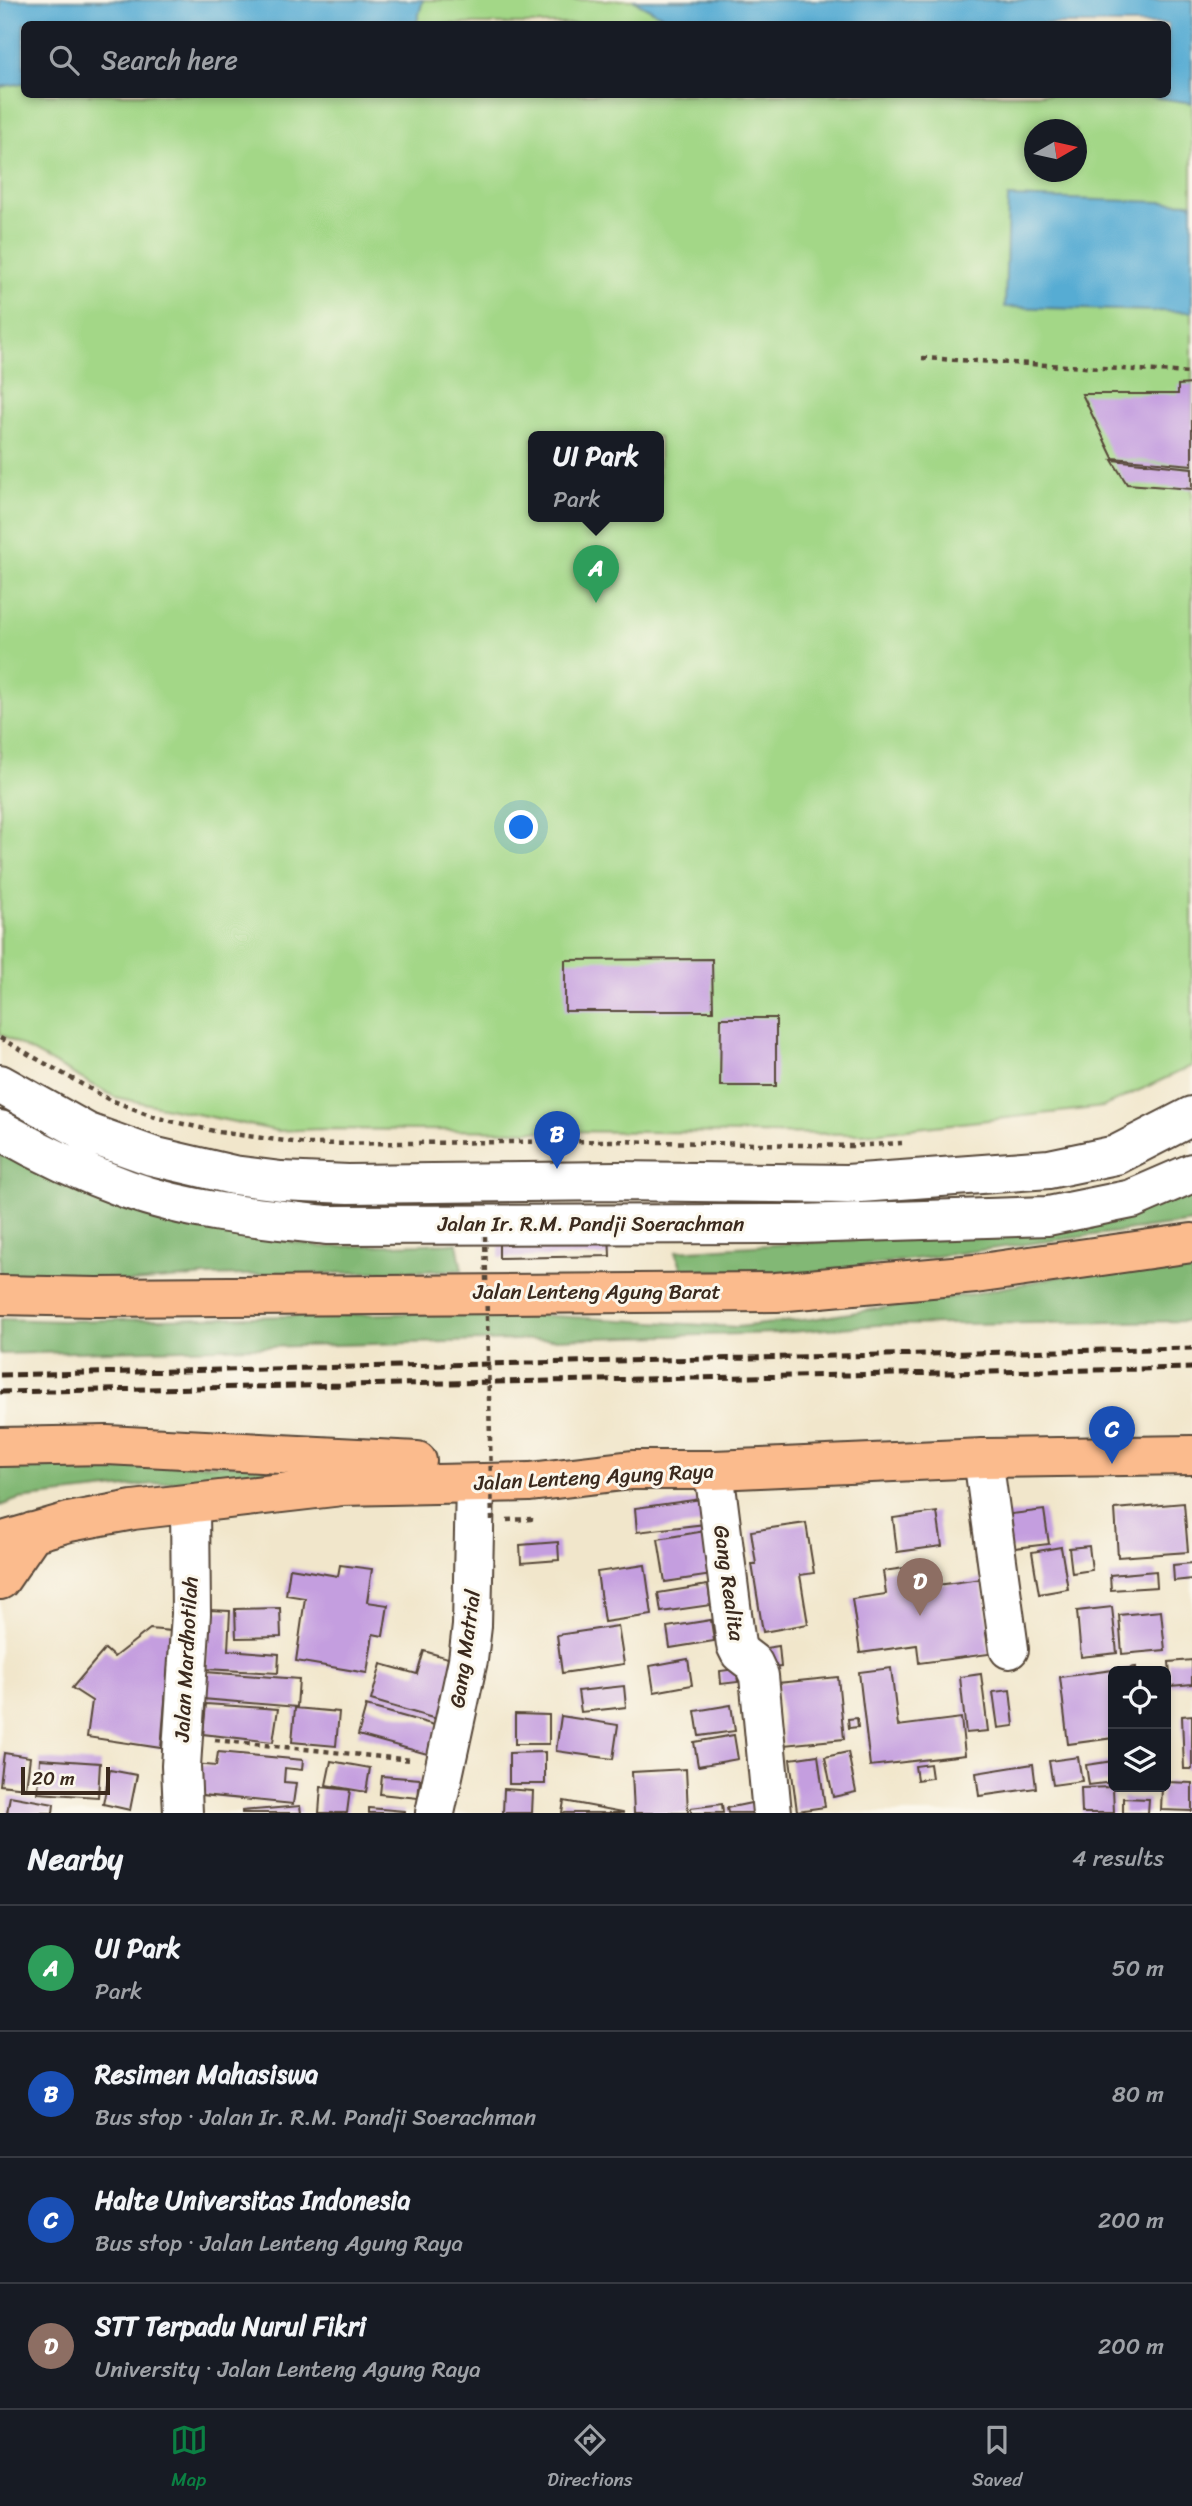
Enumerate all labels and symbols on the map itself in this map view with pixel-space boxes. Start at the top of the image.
north arrow [1024,119,1087,182]
pin: A [573,545,619,603]
your location [504,810,538,844]
pin: B [534,1111,580,1169]
street label: Jalan Ir. R.M. Pandji Soerachman [437,1205,744,1243]
street label: Jalan Lenteng Agung Barat [472,1273,721,1311]
pin: C [1089,1406,1135,1464]
street label: Jalan Lenteng Agung Raya [472,1452,715,1502]
street label: Gang Realita [702,1523,756,1644]
pin: D [897,1558,943,1616]
street label: Jalan Mardhotilah [163,1575,209,1744]
street label: Gang Matrial [438,1586,492,1711]
scale bar [21,1764,110,1796]

